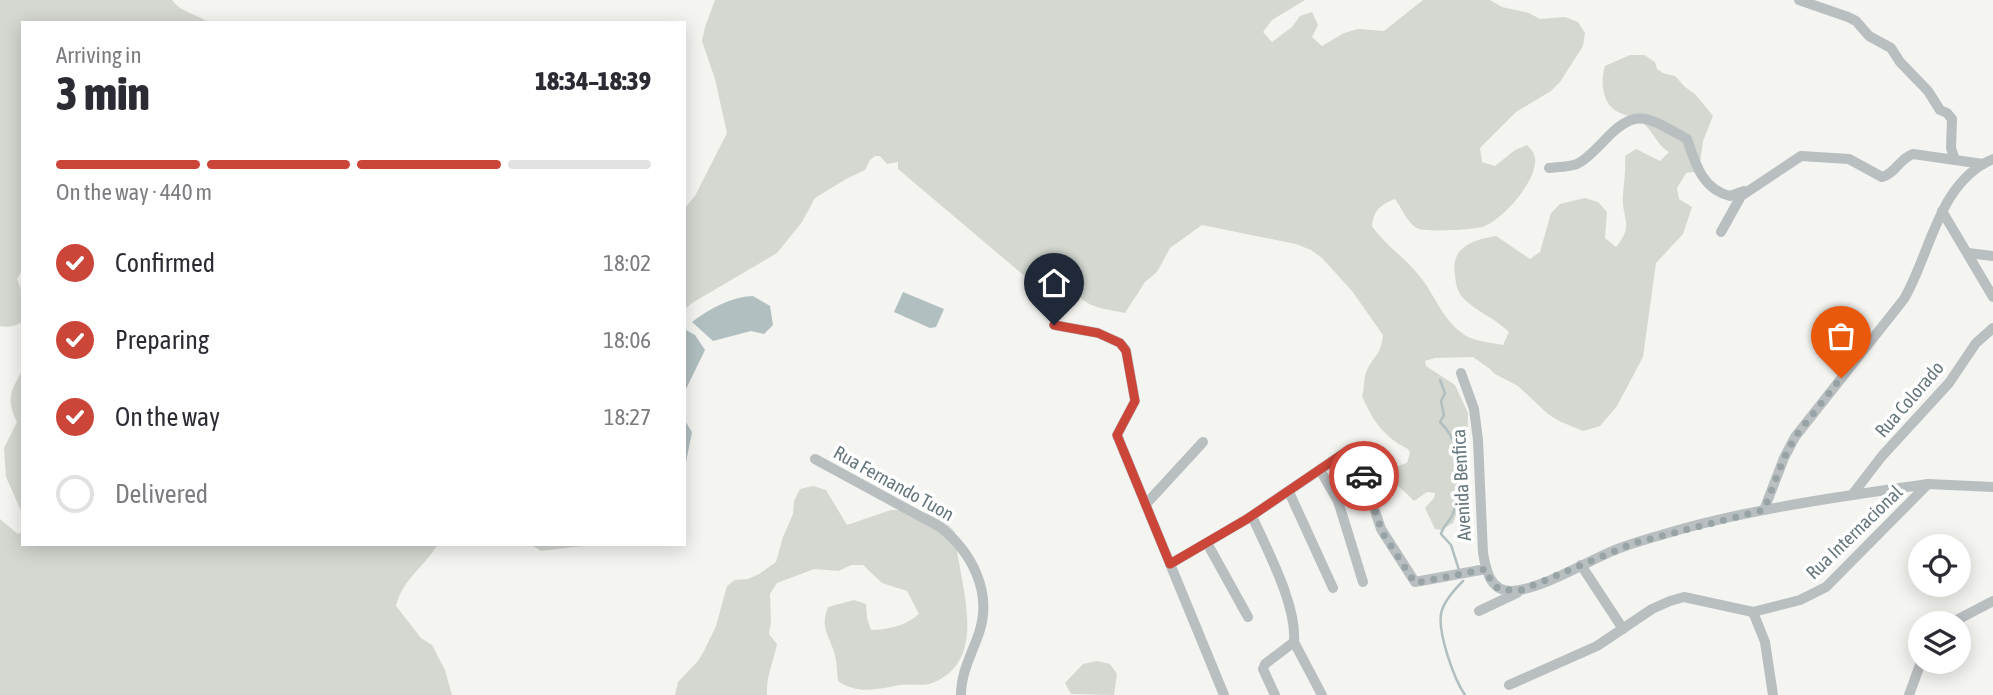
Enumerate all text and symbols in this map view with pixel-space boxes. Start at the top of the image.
text: Arriving in [56,42,142,68]
text: 18:34–18:39 [535,66,651,96]
text: 3 min [56,67,150,120]
text: On the way · 440 m [56,179,212,205]
icon: check [56,244,94,282]
text: Confirmed [115,248,215,278]
text: 18:02 [603,250,651,276]
pin [1024,253,1084,325]
icon: home [1035,264,1073,302]
pin [1811,306,1871,378]
icon: bag [1822,317,1860,355]
icon: check [56,321,94,359]
text: Preparing [115,325,209,355]
text: 18:06 [603,327,651,353]
street label: Rua Colorado [1870,357,1948,441]
icon: check [56,398,94,436]
text: On the way [115,402,220,432]
text: 18:27 [604,404,651,430]
street label: Avenida Benfica [1447,429,1475,541]
street label: Rua Fernando Tuon [830,441,958,525]
courier [1329,441,1399,511]
icon: car [1345,457,1383,495]
text: Delivered [115,479,208,509]
street label: Rua Internacional [1801,481,1907,583]
map controls [1908,534,1971,674]
button: locate [1908,534,1971,597]
button: layers [1908,611,1971,674]

